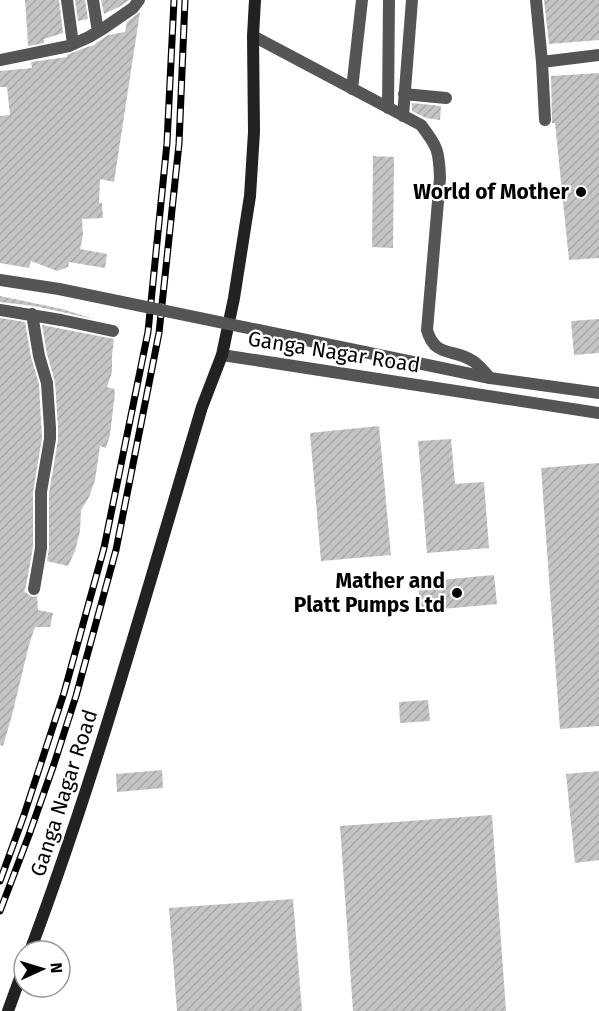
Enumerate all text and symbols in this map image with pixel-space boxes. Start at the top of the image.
place label: World of Mother [413,179,570,205]
marker: World of Mother [574,185,588,199]
street label: Ganga Nagar Road [246,326,422,378]
place label: Mather and Platt Pumps Ltd [294,568,445,618]
marker: Mather and Platt Pumps Ltd [450,586,464,600]
street label: Ganga Nagar Road [25,706,103,880]
north arrow [12,939,72,999]
text: N [47,962,66,974]

